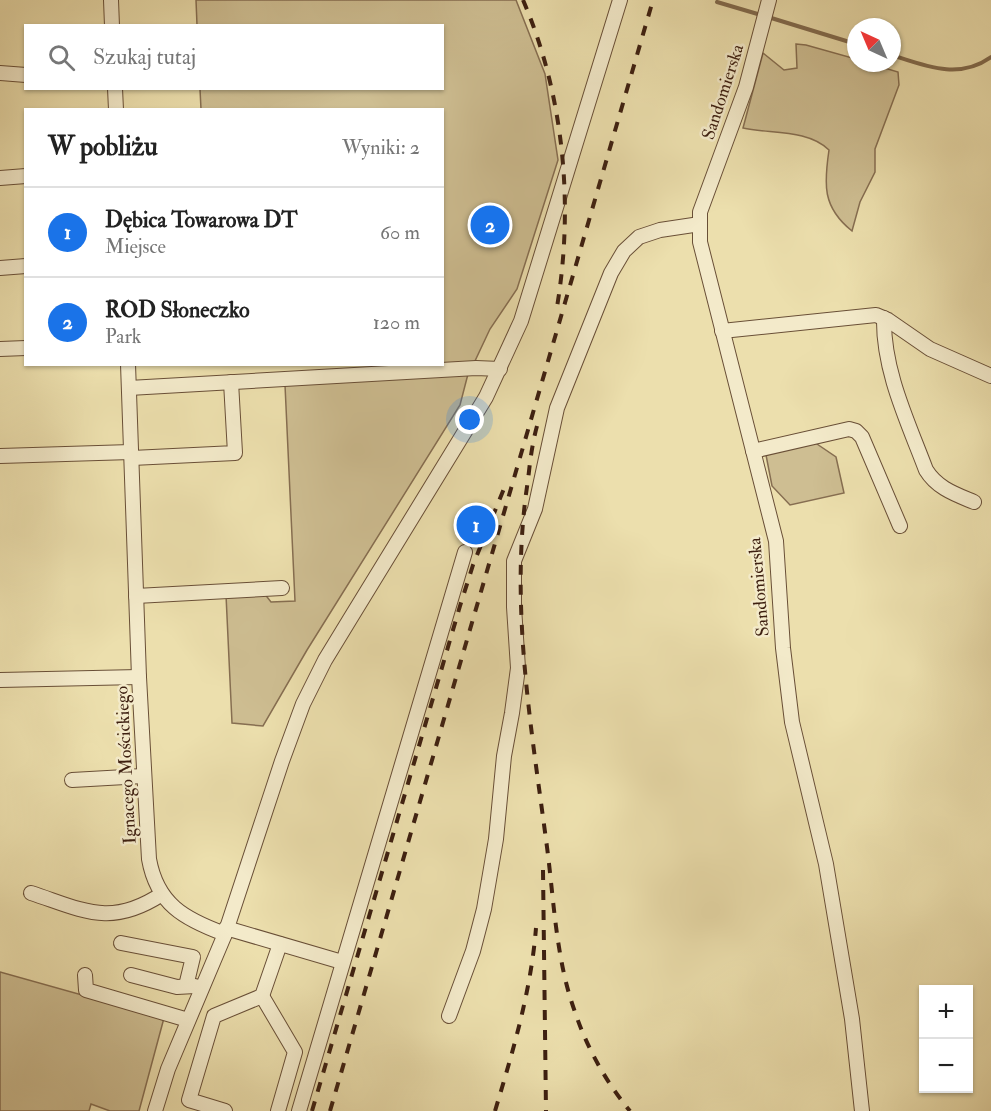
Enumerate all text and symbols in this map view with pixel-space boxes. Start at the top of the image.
north arrow [847,18,901,72]
search box [24,24,444,90]
icon: search [45,41,78,74]
street label: Sandomierska [697,41,749,143]
text: Szukaj tutaj [93,43,196,71]
text: W pobliżu [48,131,158,163]
text: Wyniki: 2 [342,135,420,160]
pin: 2 [470,202,510,248]
text: Dębica Towarowa DT [105,206,298,234]
text: 1 [64,220,71,245]
text: 60 m [380,220,420,245]
text: Miejsce [105,234,166,259]
text: ROD Słoneczko [105,296,250,324]
text: 2 [62,310,73,335]
text: 120 m [373,310,420,335]
text: Park [105,324,141,349]
your location [455,405,484,434]
pin: 1 [456,502,496,548]
street label: Sandomierska [743,536,775,637]
street label: Ignacego Mościckiego [110,685,142,845]
map controls [919,985,973,1093]
button: + [919,985,973,1039]
button: − [919,1039,973,1093]

